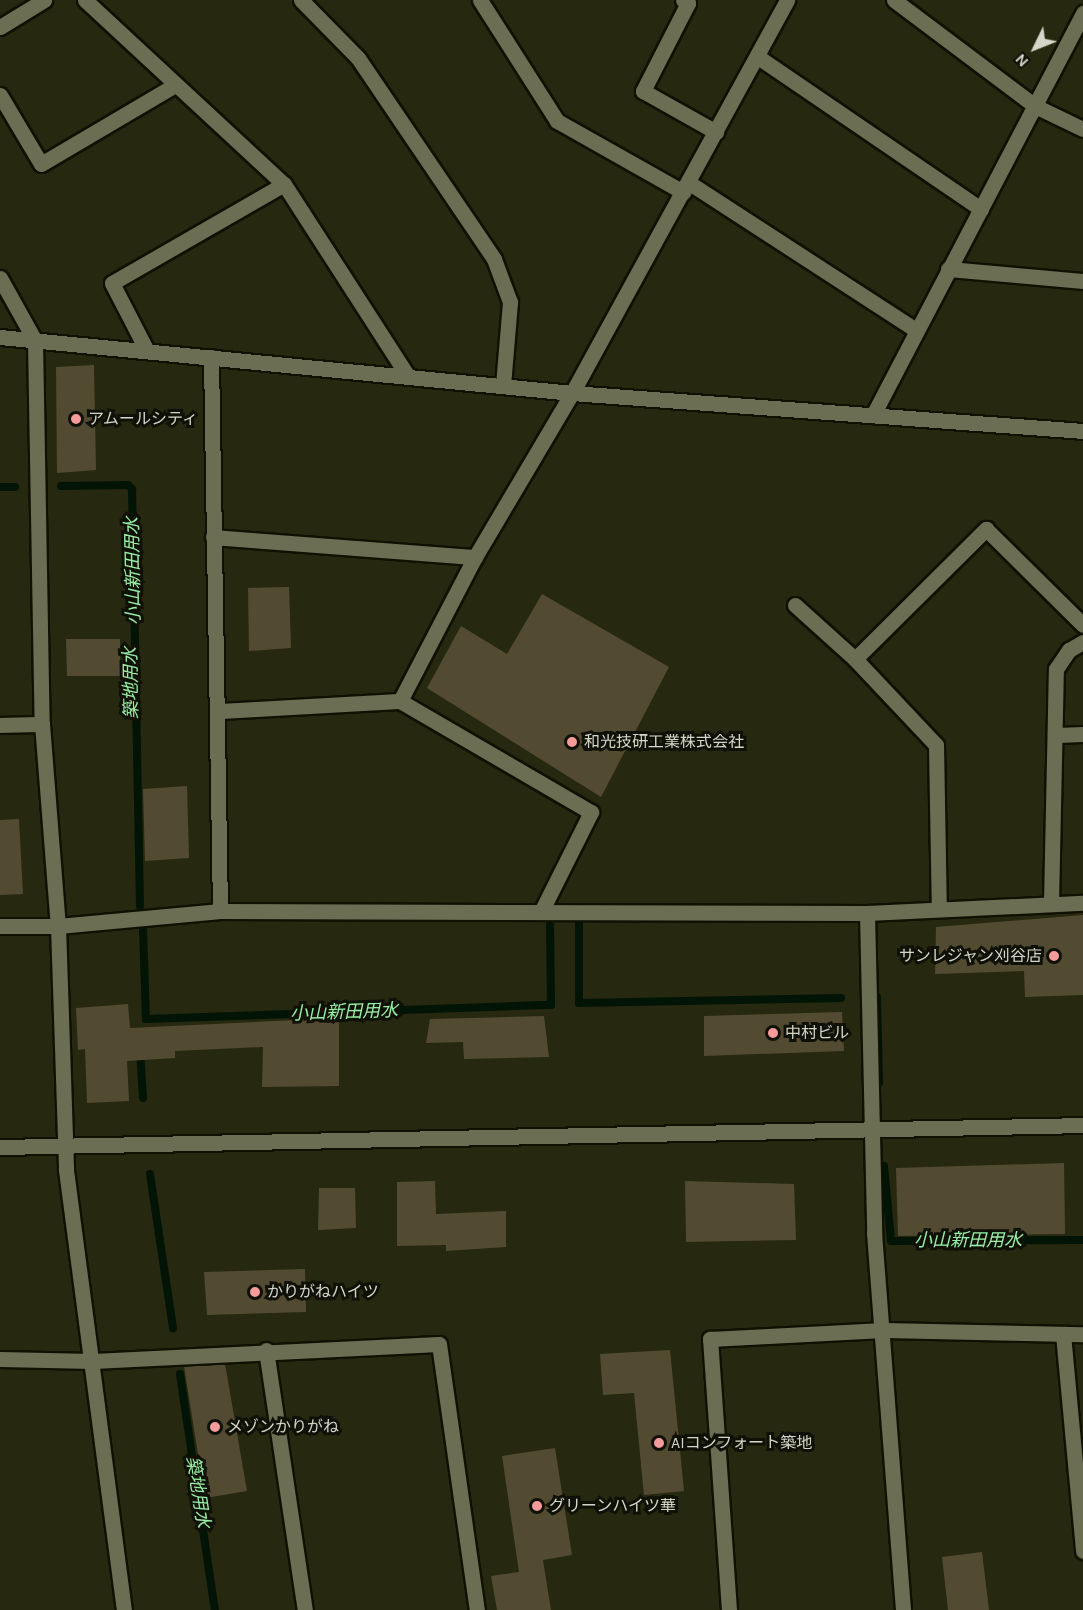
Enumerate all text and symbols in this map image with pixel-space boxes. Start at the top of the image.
north arrow [1005,18,1065,78]
text: N [1011,50,1032,71]
place label: アムールシティ [88,409,200,429]
marker: アムールシティ [69,412,83,426]
water label: 小山新田用水 [121,517,145,625]
water label: 築地用水 [120,647,142,719]
place label: 和光技研工業株式会社 [584,732,744,752]
marker: 和光技研工業株式会社 [565,735,579,749]
place label: サンレジャン刈谷店 [898,946,1042,966]
marker: サンレジャン刈谷店 [1047,949,1061,963]
water label: 小山新田用水 [290,999,398,1025]
place label: 中村ビル [785,1023,849,1043]
marker: 中村ビル [766,1026,780,1040]
water label: 小山新田用水 [914,1229,1022,1251]
place label: かりがねハイツ [267,1282,379,1302]
marker: かりがねハイツ [248,1285,262,1299]
place label: メゾンかりがね [227,1417,339,1437]
marker: メゾンかりがね [208,1420,222,1434]
place label: AIコンフォート築地 [671,1433,813,1453]
marker: AIコンフォート築地 [652,1436,666,1450]
water label: 築地用水 [182,1455,214,1529]
place label: グリーンハイツ華 [549,1496,677,1516]
marker: グリーンハイツ華 [530,1499,544,1513]

